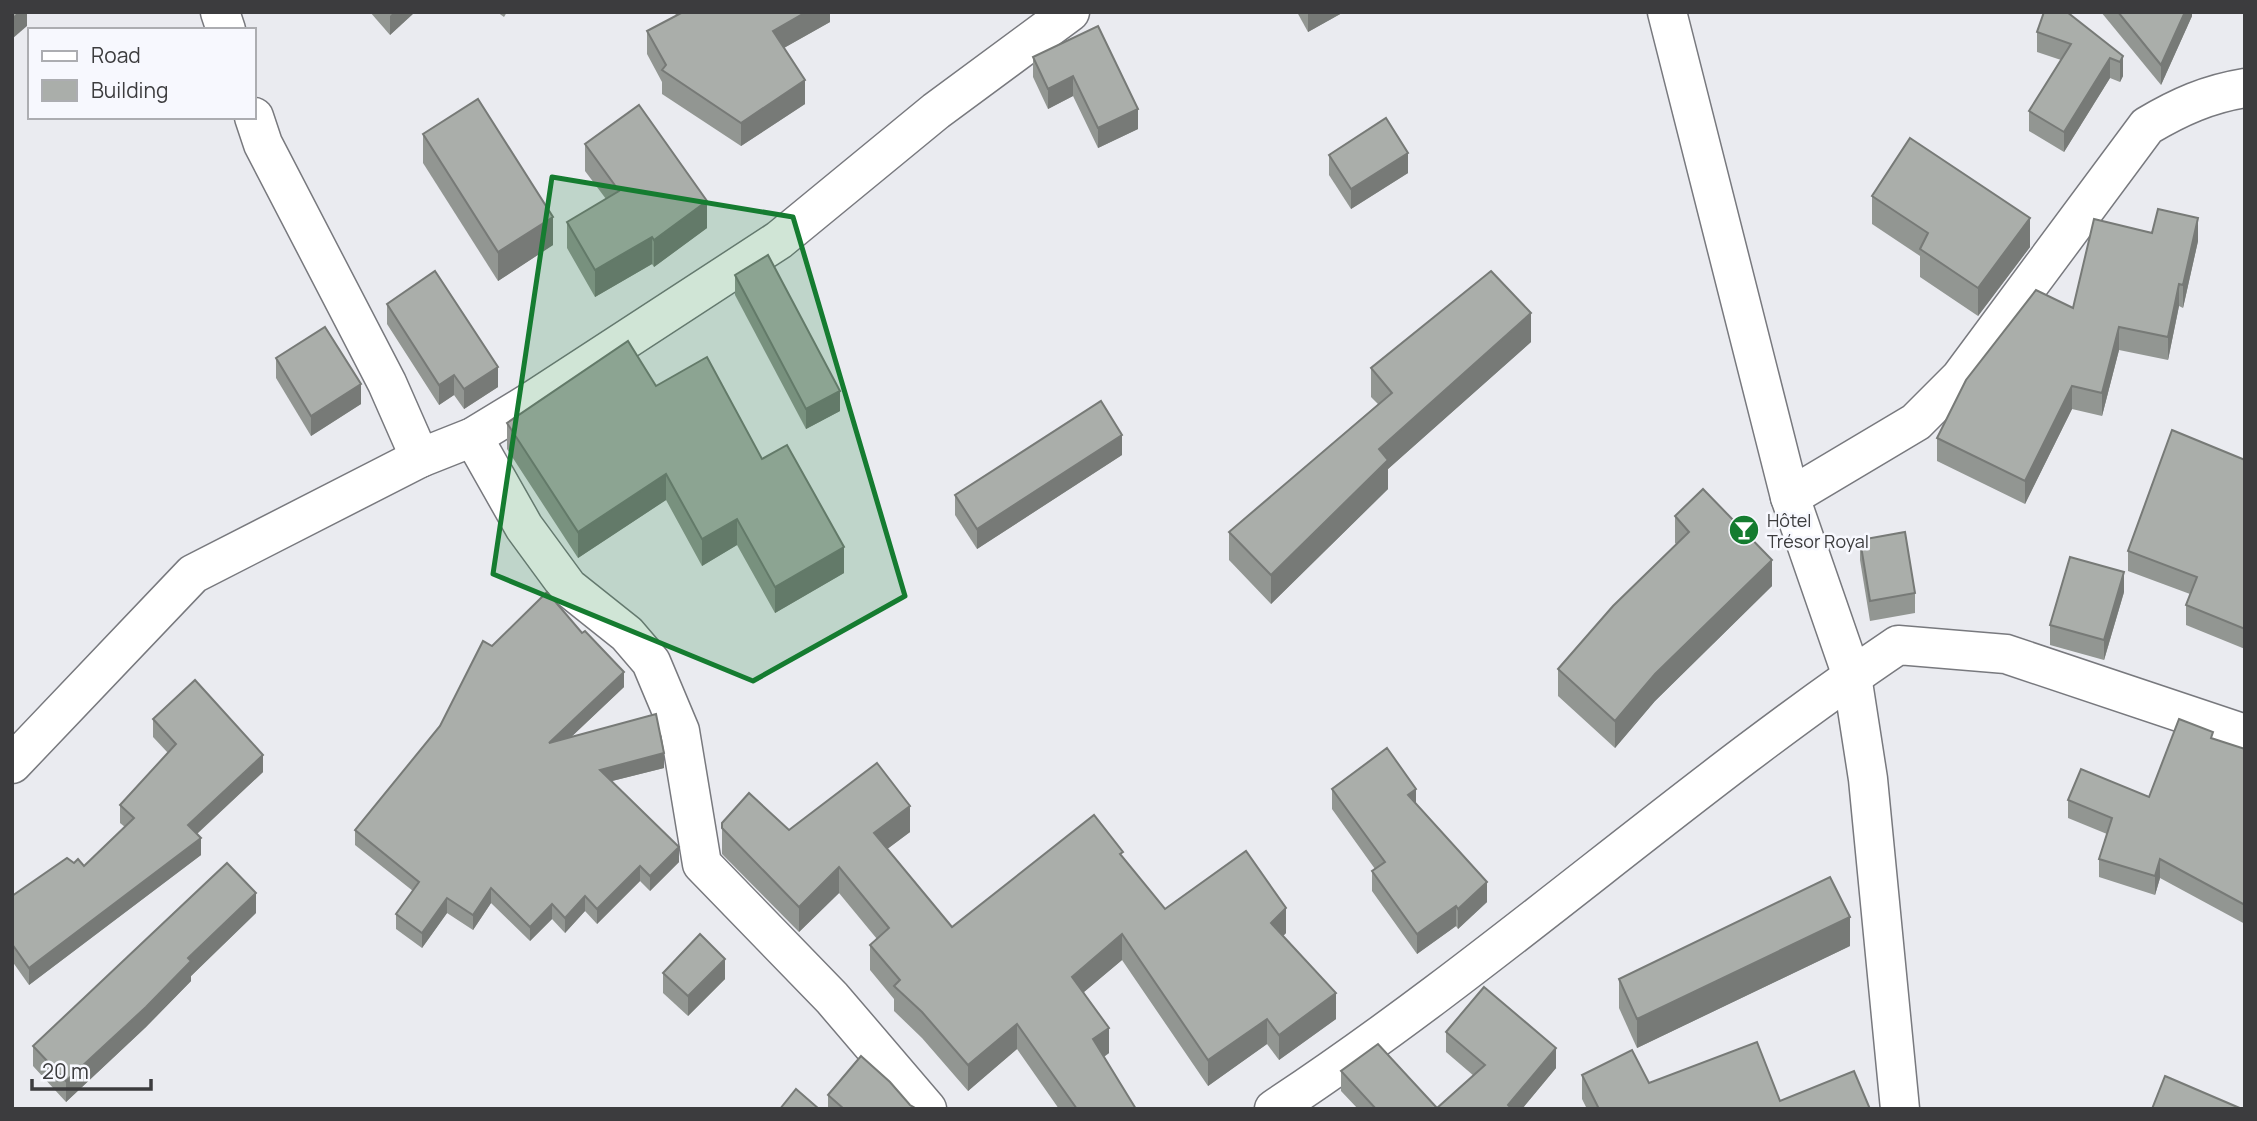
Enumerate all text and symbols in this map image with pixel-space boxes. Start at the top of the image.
legend [28,28,256,119]
text: Road [91,41,141,69]
text: Building [91,76,168,104]
place label: Hôtel Trésor Royal [1767,508,1869,553]
bar icon: Hôtel Trésor Royal [1727,513,1761,547]
scale bar [32,1048,150,1092]
text: 20 m [42,1057,89,1085]

